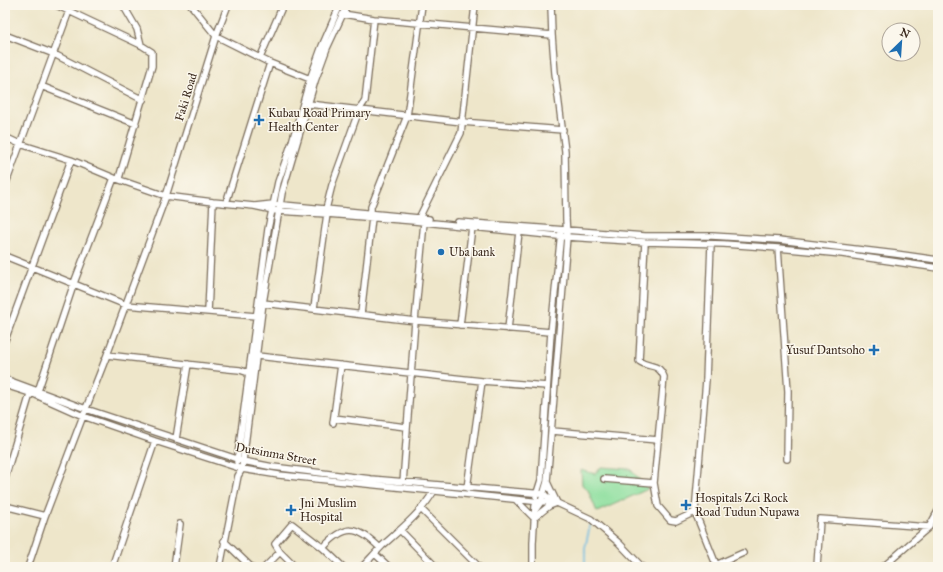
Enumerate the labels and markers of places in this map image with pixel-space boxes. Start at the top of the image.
place label: Kubau Road Primary Health Center [268,106,371,134]
marker: Kubau Road Primary Health Center [253,114,265,126]
place label: Uba bank [449,245,496,259]
marker: Uba bank [436,247,446,257]
place label: Yusuf Dantsoho [786,343,865,357]
marker: Yusuf Dantsoho [868,344,880,356]
place label: Hospitals Zci Rock Road Tudun Nupawa [695,491,800,519]
place label: Jni Muslim Hospital [298,496,357,524]
marker: Hospitals Zci Rock Road Tudun Nupawa [680,499,692,511]
marker: Jni Muslim Hospital [285,504,297,516]

